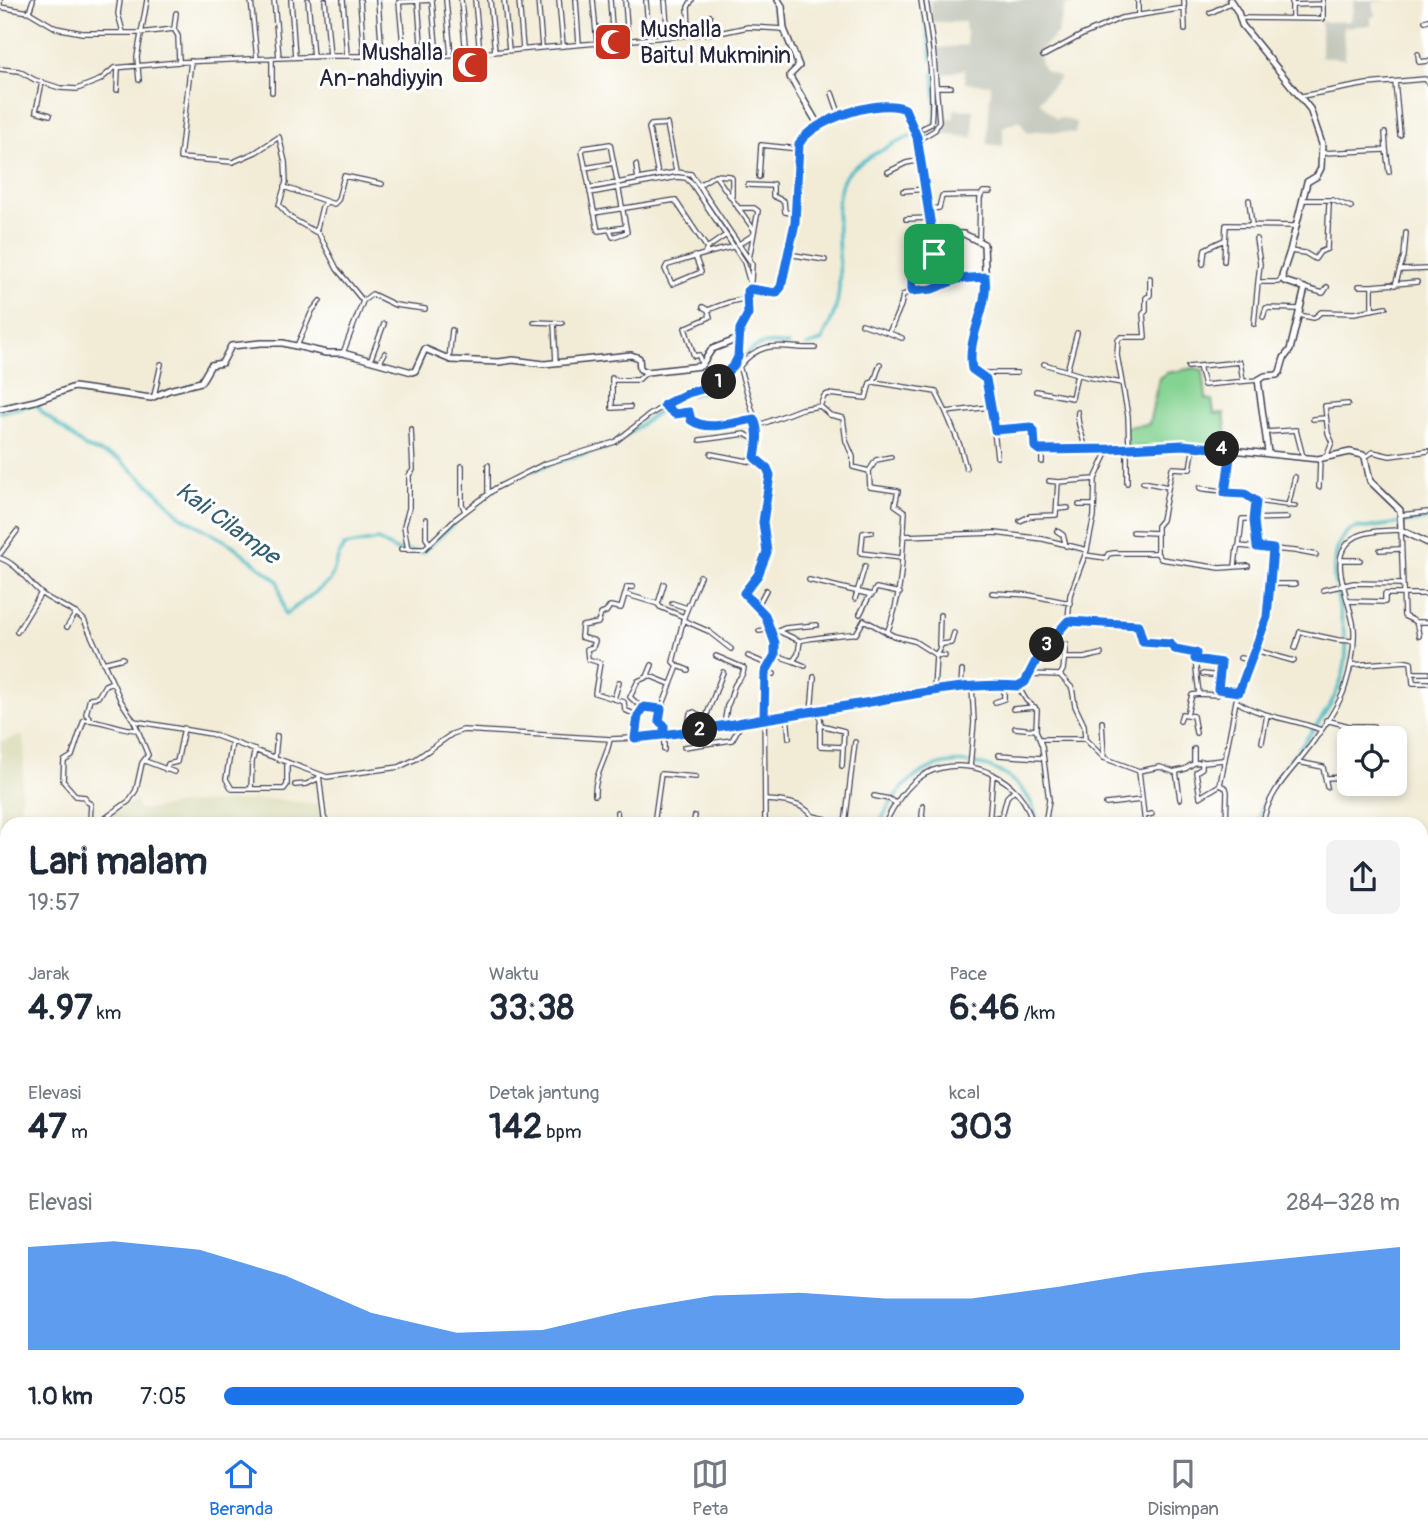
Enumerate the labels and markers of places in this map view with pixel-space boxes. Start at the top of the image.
place label: Mushalla Baitul Mukminin [640,15,791,70]
mosque icon: Mushalla Baitul Mukminin [592,21,634,63]
place label: Mushalla An-nahdiyyin [319,38,443,93]
mosque icon: Mushalla An-nahdiyyin [449,44,491,86]
pin [904,224,964,284]
pin: 1 [702,364,736,400]
pin: 4 [1204,432,1240,466]
pin: 3 [1030,628,1064,662]
pin: 2 [682,712,718,748]

